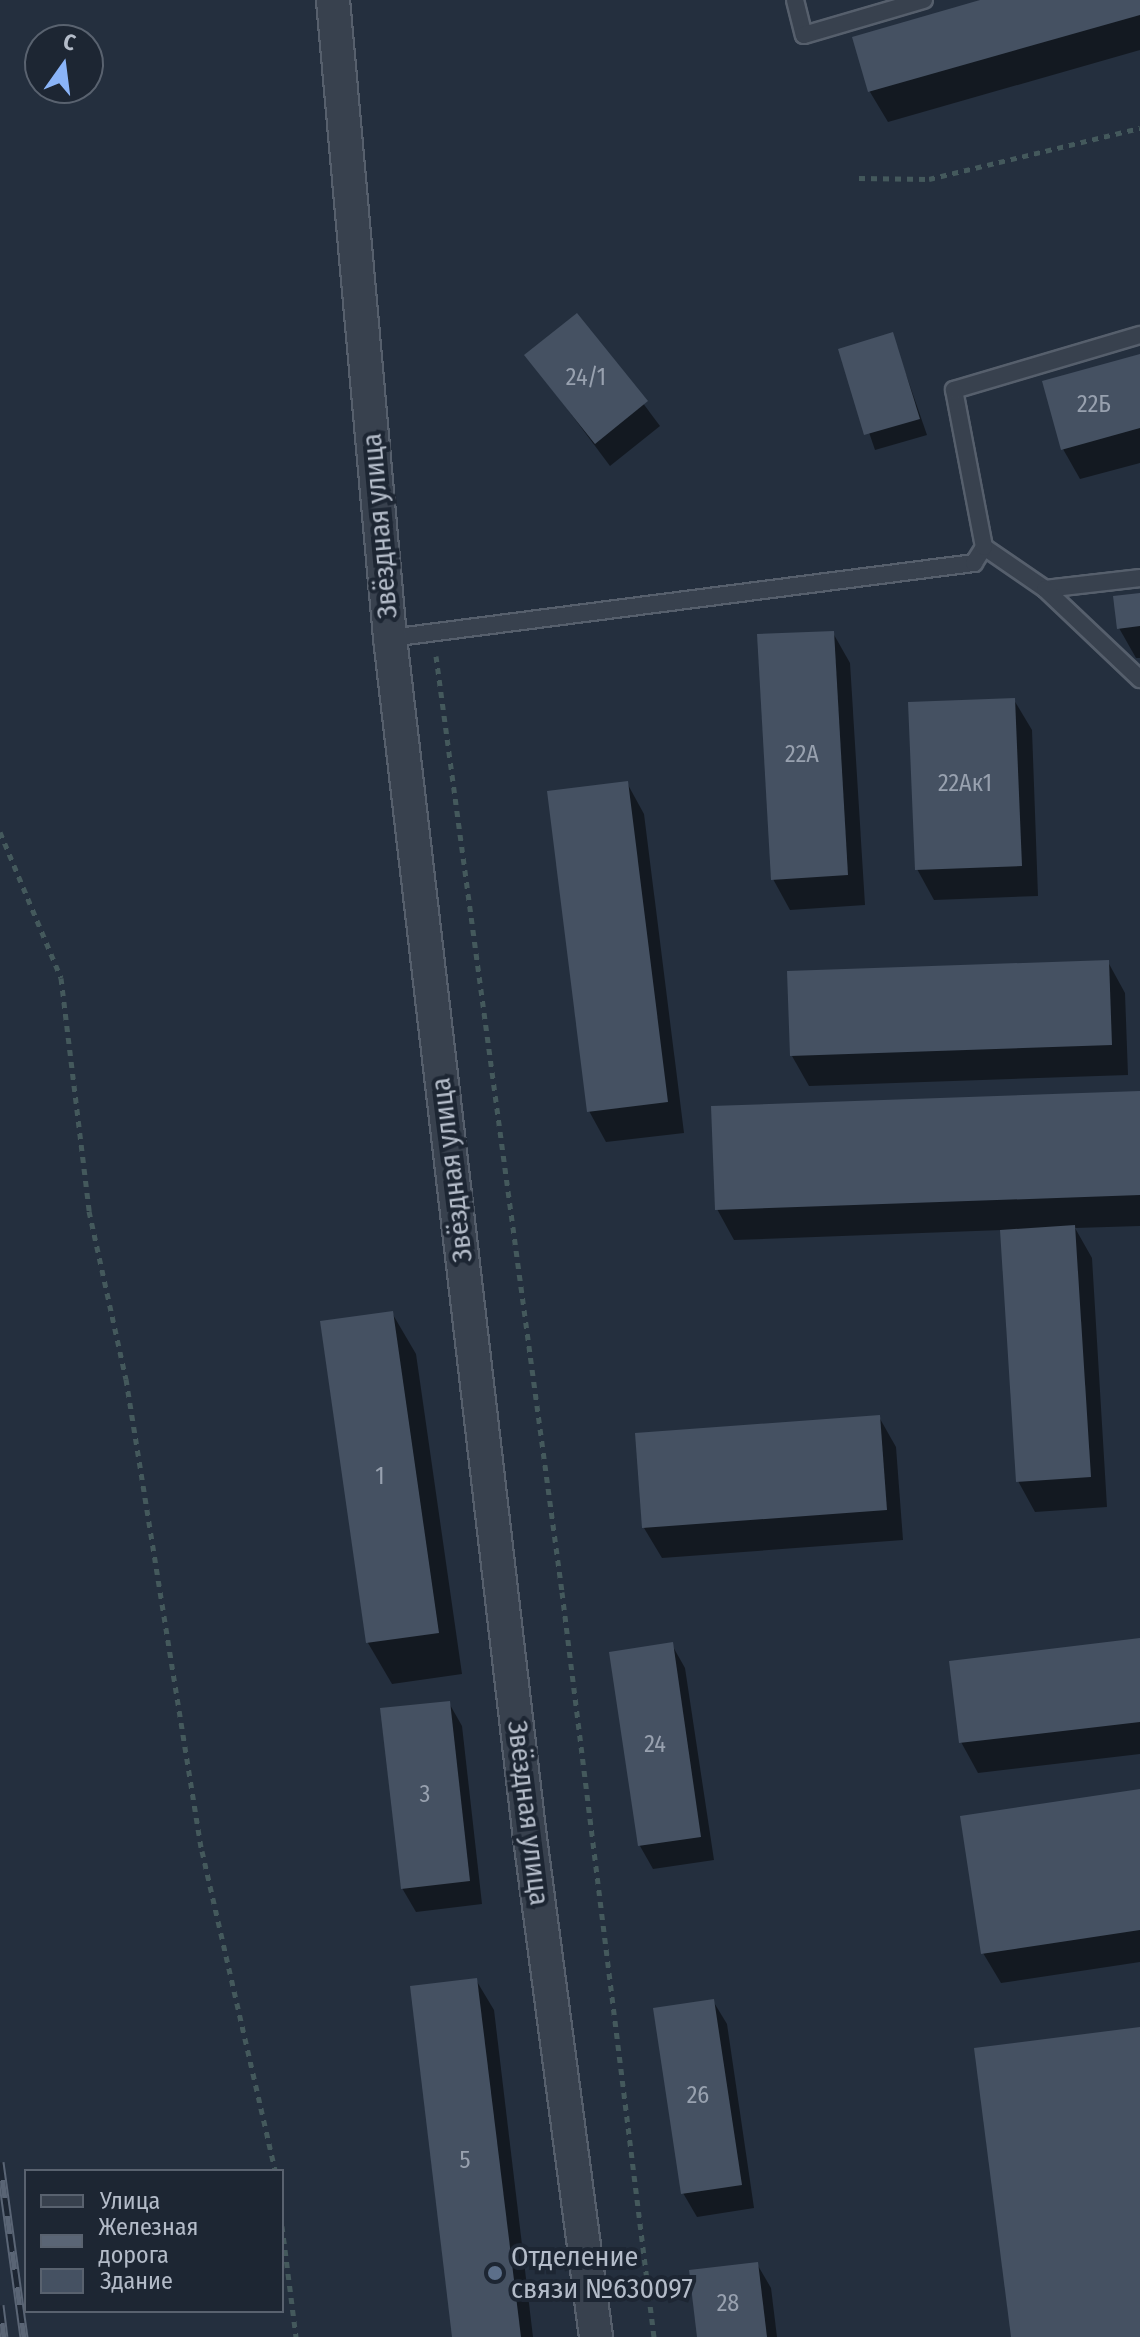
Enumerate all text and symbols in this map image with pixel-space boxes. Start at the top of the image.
north arrow [24,24,104,104]
text: С [61,28,78,57]
house number: 24/1 [566,364,606,392]
house number: 22Б [1077,391,1111,419]
street label: Звёздная улица [355,432,405,620]
house number: 22А [785,741,819,769]
house number: 22Ак1 [938,770,992,798]
street label: Звёздная улица [424,1076,480,1264]
house number: 1 [375,1463,385,1491]
street label: Звёздная улица [500,1719,556,1907]
house number: 24 [644,1731,666,1759]
house number: 3 [420,1781,430,1809]
house number: 26 [687,2082,709,2110]
house number: 5 [459,2147,471,2175]
legend [24,2169,284,2313]
text: Улица [100,2187,160,2215]
text: Железная дорога [99,2213,198,2269]
place label: Отделение связи №630097 [511,2240,693,2306]
marker: Отделение связи №630097 [486,2264,504,2282]
text: Здание [100,2267,173,2295]
house number: 28 [717,2290,739,2318]

